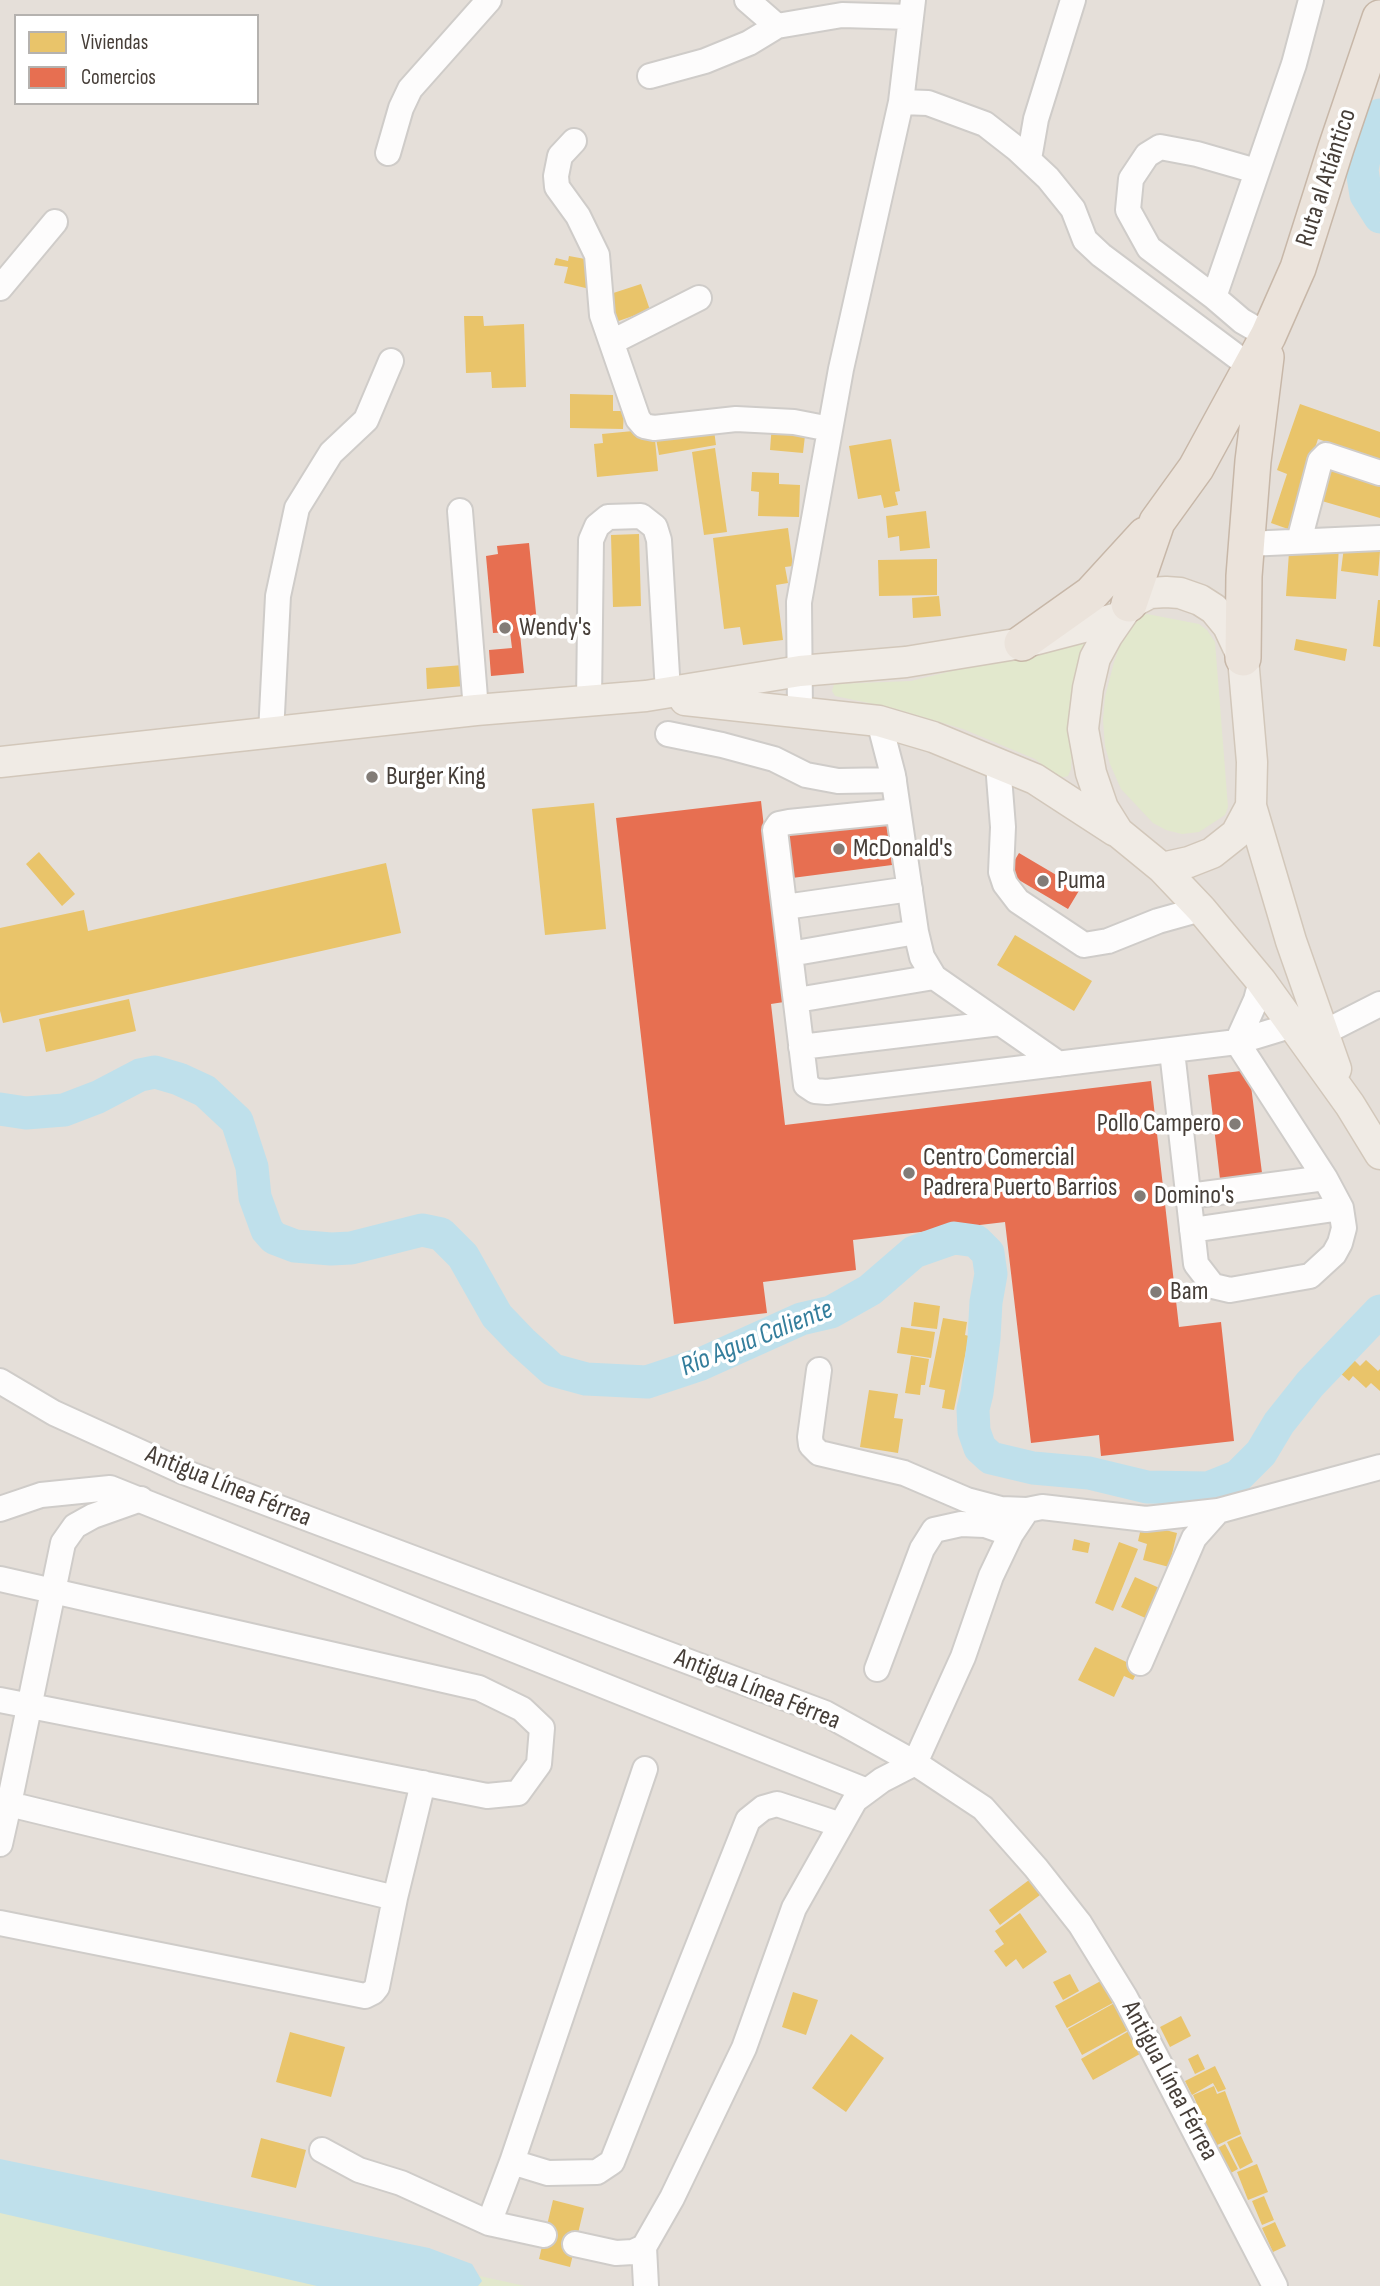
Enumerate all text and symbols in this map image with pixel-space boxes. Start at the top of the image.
legend [14,14,259,105]
text: Viviendas [81,30,148,55]
text: Comercios [81,65,156,90]
street label: Ruta al Atlántico [1290,105,1364,251]
place label: Wendy's [519,612,591,644]
marker: Wendy's [497,620,513,636]
place label: Burger King [386,761,486,793]
marker: Burger King [364,769,380,785]
place label: McDonald's [853,833,953,865]
marker: McDonald's [831,841,847,857]
place label: Puma [1057,865,1106,897]
marker: Puma [1035,873,1051,889]
place label: Pollo Campero [1097,1108,1221,1140]
marker: Pollo Campero [1227,1116,1243,1132]
place label: Centro Comercial Padrera Puerto Barrios [923,1142,1117,1204]
marker: Centro Comercial Padrera Puerto Barrios [901,1165,917,1181]
place label: Domino's [1154,1180,1234,1212]
marker: Domino's [1132,1188,1148,1204]
place label: Bam [1170,1276,1208,1308]
marker: Bam [1148,1284,1164,1300]
water label: Río Agua Caliente [676,1293,838,1385]
street label: Antigua Línea Férrea [140,1440,316,1534]
street label: Antigua Línea Férrea [669,1643,845,1737]
street label: Antigua Línea Férrea [1114,1996,1224,2166]

